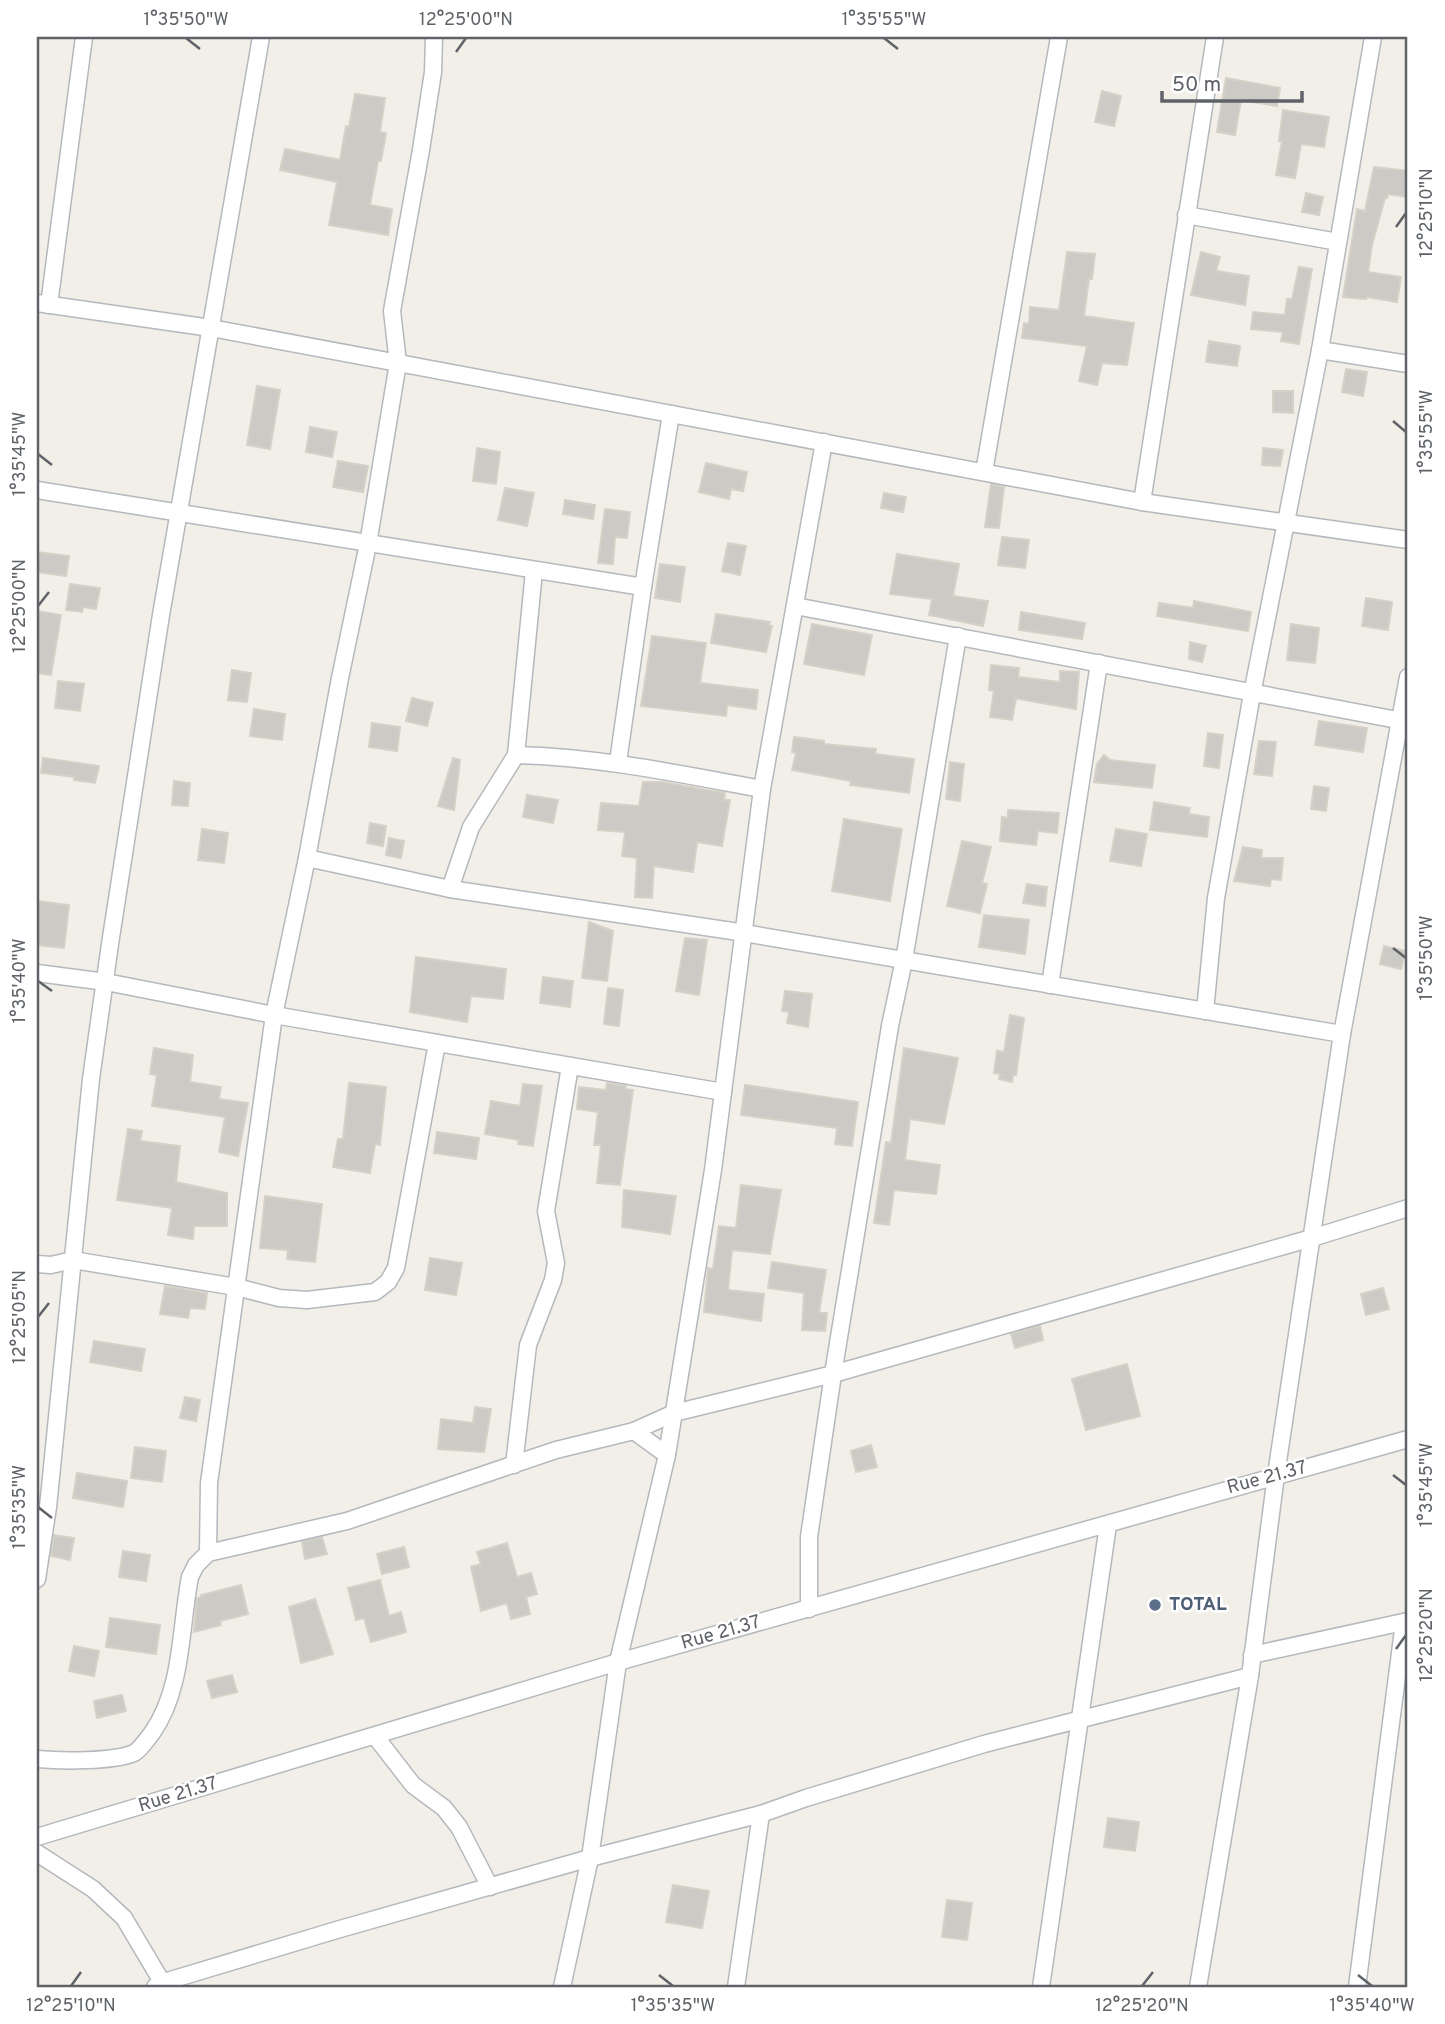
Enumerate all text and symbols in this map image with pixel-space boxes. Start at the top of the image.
text: 1°35'50"W [143,9,229,32]
text: 12°25'00"N [419,9,513,32]
text: 1°35'55"W [842,9,926,32]
scale bar [1162,60,1302,104]
text: 50 m [1172,72,1221,99]
text: 12°25'10"N [1416,168,1439,258]
text: 1°35'55"W [1416,390,1439,474]
text: 1°35'45"W [9,412,32,496]
text: 12°25'00"N [9,559,32,653]
text: 1°35'50"W [1416,915,1439,1001]
text: 1°35'40"W [9,938,32,1024]
text: 12°25'05"N [9,1270,32,1364]
text: 1°35'45"W [1416,1443,1439,1527]
street label: Rue 21.37 [1224,1456,1310,1500]
text: 1°35'35"W [9,1465,32,1549]
text: 12°25'20"N [1416,1588,1439,1682]
place label: TOTAL [1169,1593,1227,1617]
marker: TOTAL [1147,1597,1163,1613]
street label: Rue 21.37 [678,1610,764,1656]
street label: Rue 21.37 [135,1772,221,1818]
text: 12°25'10"N [26,1995,116,2018]
text: 1°35'35"W [631,1995,715,2018]
text: 12°25'20"N [1095,1995,1189,2018]
text: 1°35'40"W [1329,1995,1415,2018]

